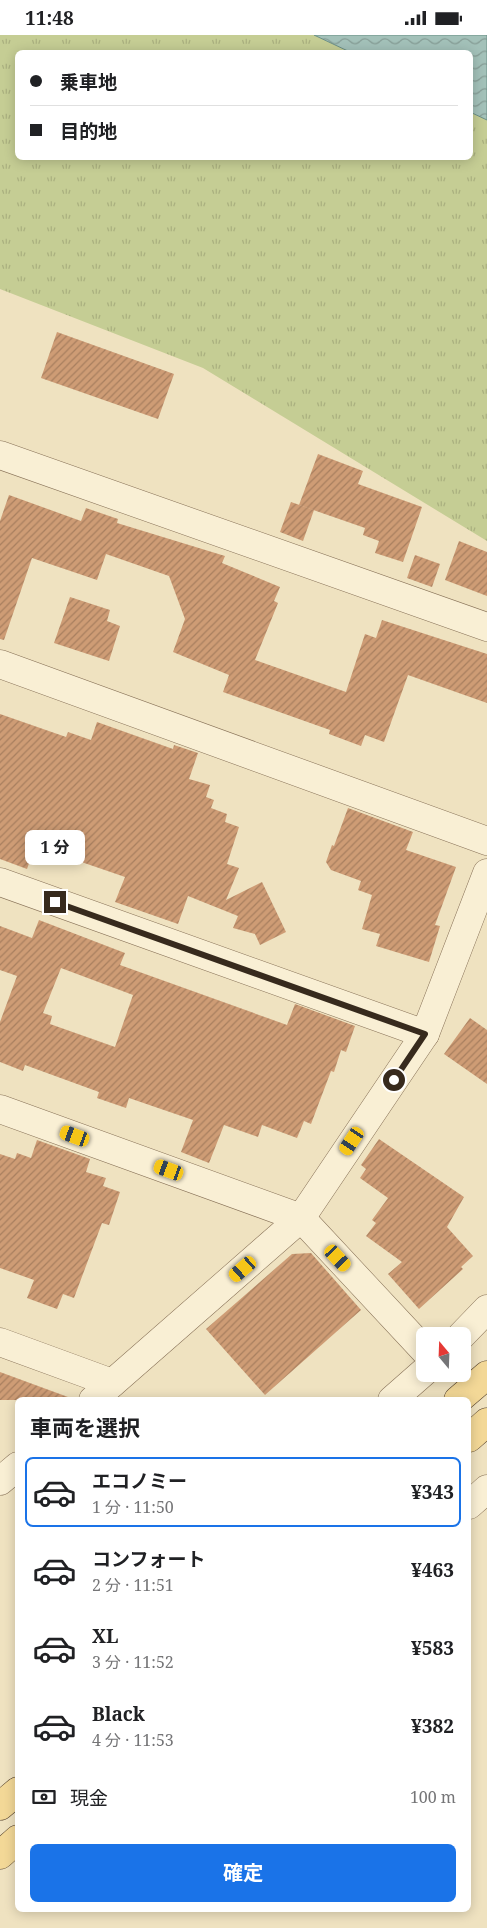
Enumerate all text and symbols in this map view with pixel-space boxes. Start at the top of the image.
text: 11:48 [25,5,74,31]
text: 乗車地 [60,69,117,95]
text: 目的地 [60,118,117,144]
callout: 1 分 [25,829,85,865]
text: 1 分 [40,836,70,858]
route end [44,891,66,913]
route start [383,1069,405,1091]
car [58,1124,91,1148]
car [337,1124,366,1158]
car [152,1158,185,1182]
car [322,1242,353,1274]
car [226,1253,259,1285]
north arrow [416,1327,471,1383]
map controls [416,1327,471,1382]
text: 車両を選択 [30,1412,140,1442]
text: エコノミー [92,1468,187,1494]
icon: car [32,1470,77,1515]
text: ¥343 [411,1479,454,1505]
text: 1 分 · 11:50 [92,1496,174,1518]
text: コンフォート [92,1546,205,1572]
icon: car [32,1548,77,1593]
text: ¥463 [411,1557,454,1583]
text: 2 分 · 11:51 [92,1574,174,1596]
text: XL [92,1623,118,1649]
icon: car [32,1626,77,1671]
text: ¥583 [411,1635,454,1661]
text: 3 分 · 11:52 [92,1651,174,1673]
text: Black [92,1701,145,1727]
icon: car [32,1704,77,1749]
text: ¥382 [411,1713,454,1739]
text: 4 分 · 11:53 [92,1729,174,1751]
icon: cash [30,1783,58,1811]
text: 現金 [70,1785,108,1811]
text: 100 m [410,1786,456,1808]
button: 確定 [30,1844,456,1902]

